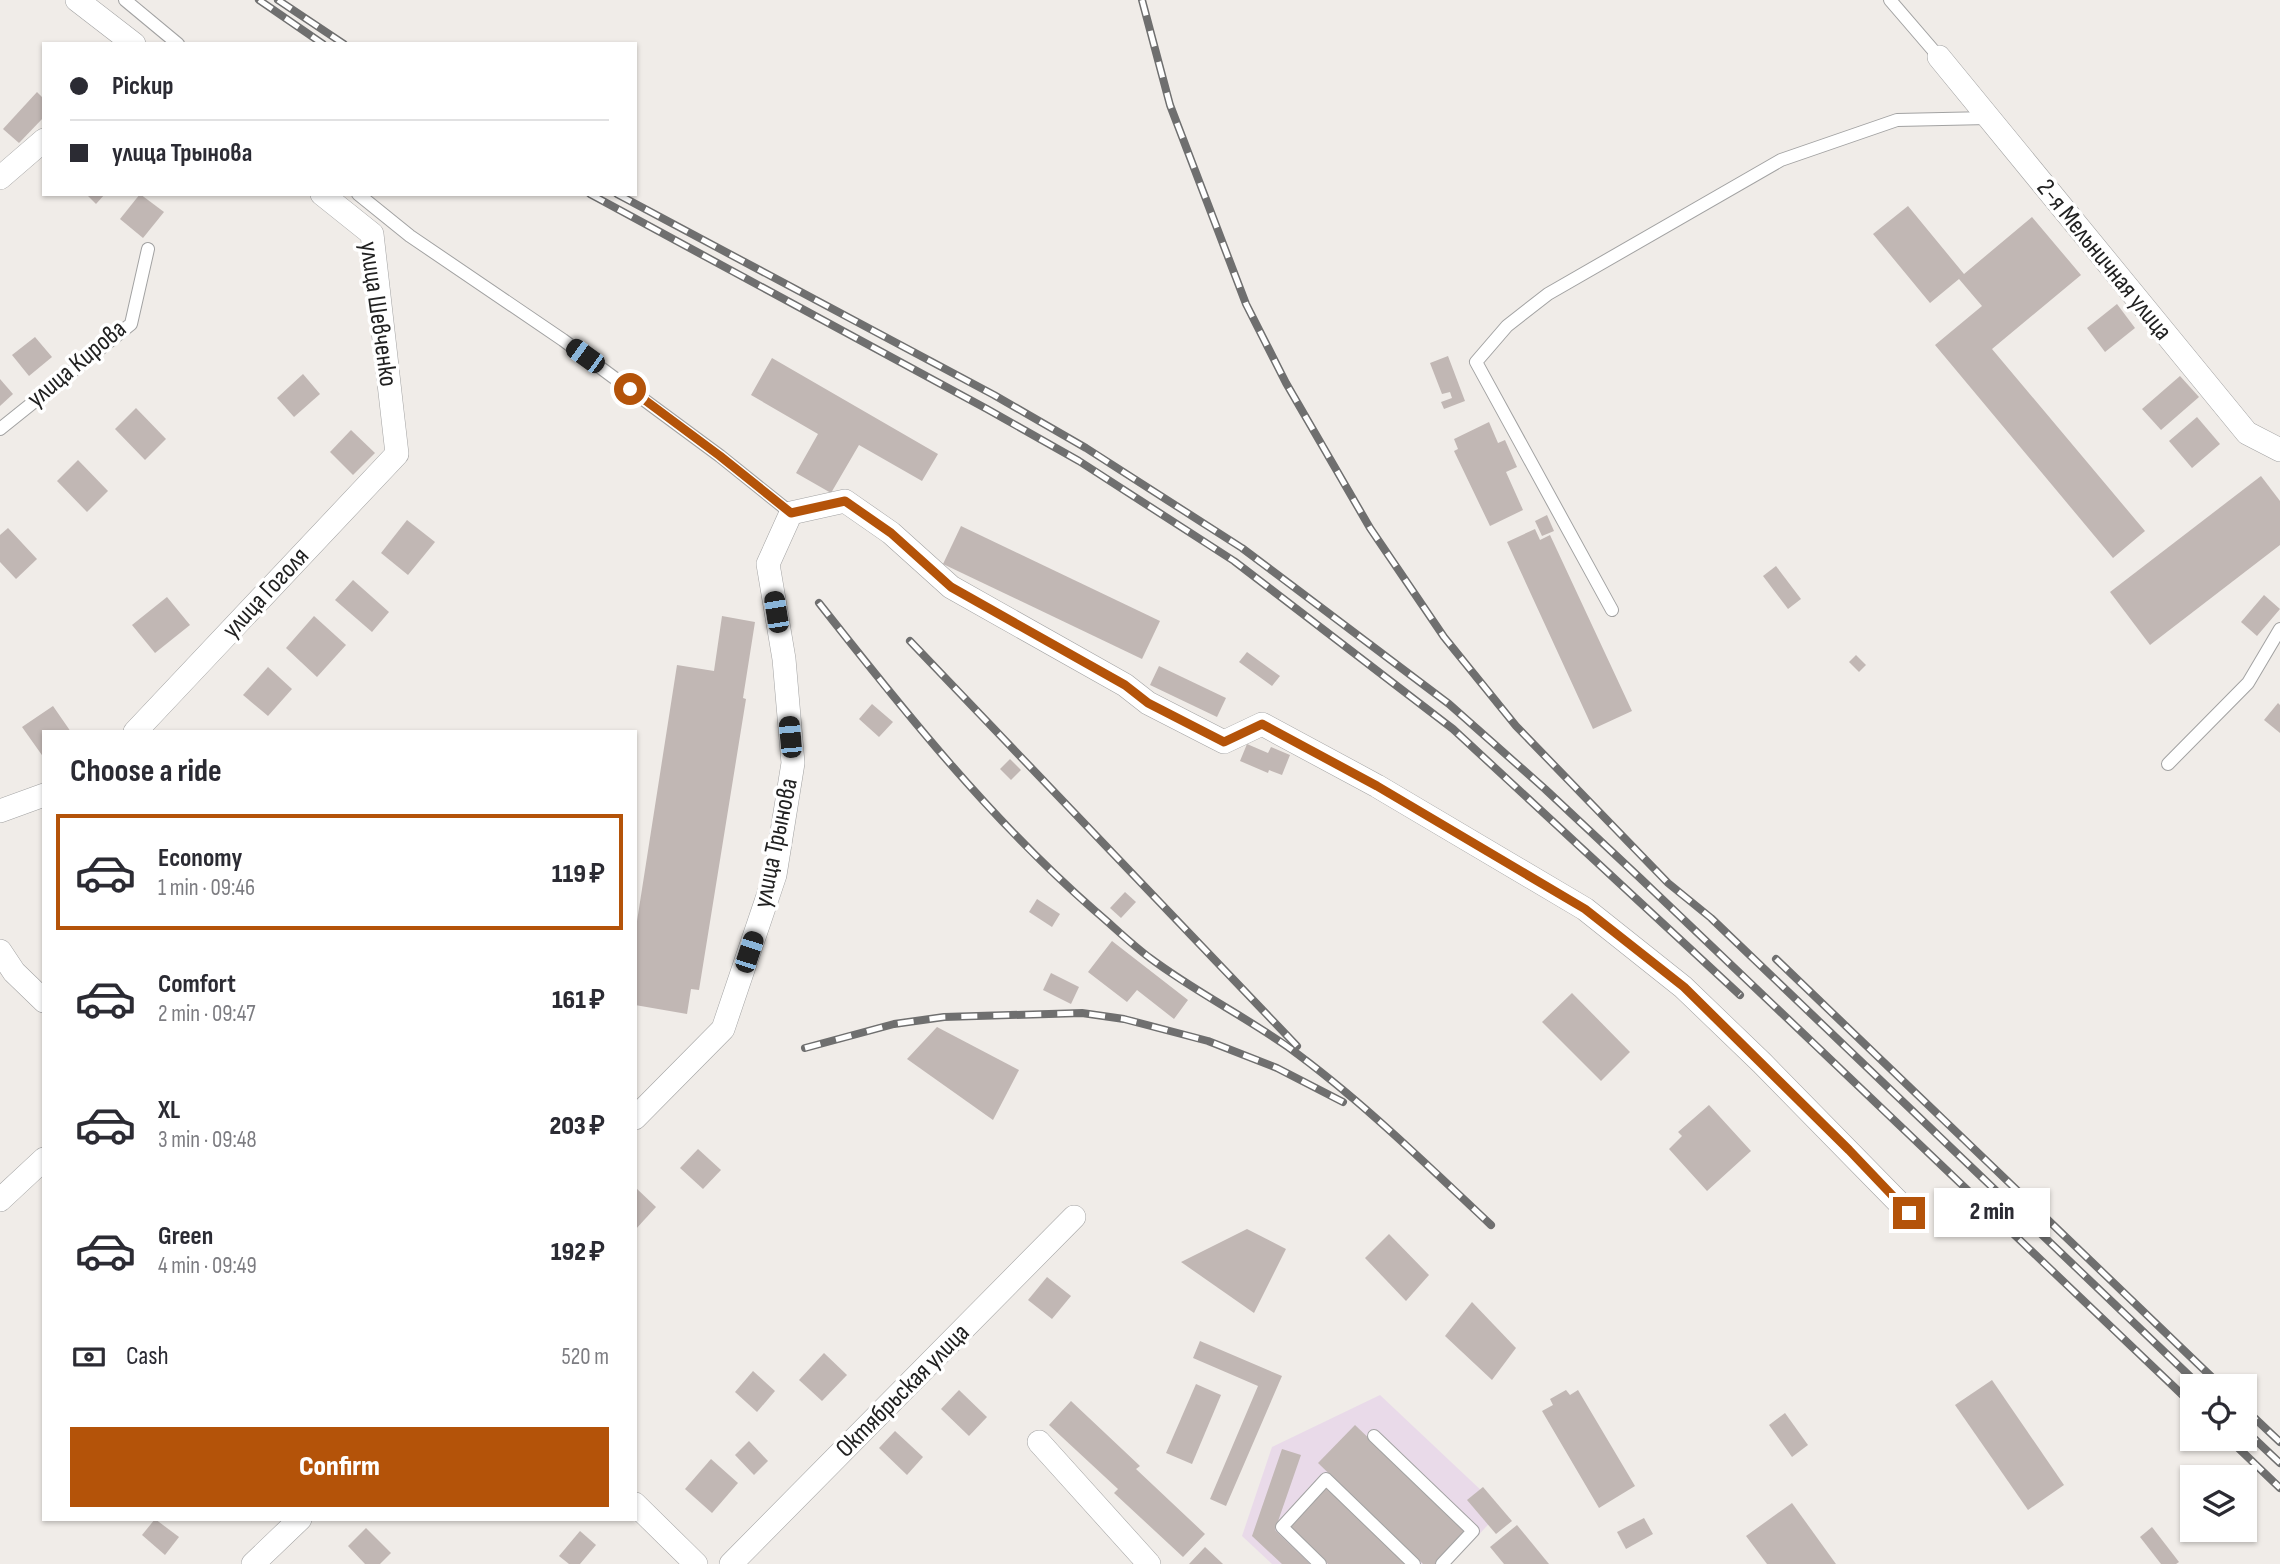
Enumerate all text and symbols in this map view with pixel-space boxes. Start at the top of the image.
text: Pickup [112,71,174,102]
text: улица Трынова [112,138,252,169]
street label: 2-я Мельничная улица [2030,173,2178,347]
street label: улица Шевченко [352,240,404,388]
street label: улица Кирова [21,314,133,414]
car [562,335,609,377]
route start [614,373,646,405]
street label: улица Гоголя [216,541,316,645]
car [763,590,790,634]
car [778,715,803,759]
text: Choose a ride [70,752,222,791]
street label: улица Трынова [747,775,805,911]
icon: car [74,841,137,904]
text: Economy [158,843,242,874]
text: 119 ₽ [552,859,605,890]
text: 1 min · 09:46 [158,874,255,902]
car [733,929,766,975]
icon: car [74,967,137,1030]
text: Comfort [158,969,236,1000]
text: 161 ₽ [552,985,605,1016]
text: 2 min · 09:47 [158,1000,255,1028]
icon: car [74,1093,137,1156]
text: XL [158,1095,180,1126]
text: 203 ₽ [549,1111,605,1142]
text: 3 min · 09:48 [158,1126,257,1154]
callout: 2 min [1934,1188,2049,1238]
route end [1893,1197,1925,1229]
text: 2 min [1970,1198,2014,1226]
icon: car [74,1219,137,1282]
text: Green [158,1221,213,1252]
text: 192 ₽ [551,1237,605,1268]
text: 4 min · 09:49 [158,1252,257,1280]
street label: Октябрьская улица [830,1318,976,1464]
icon: cash [70,1338,108,1376]
text: Cash [126,1341,169,1372]
text: 520 m [562,1343,609,1371]
map controls [2180,1374,2257,1542]
button: locate [2180,1374,2257,1451]
button: Confirm [70,1427,609,1507]
button: layers [2180,1465,2257,1542]

